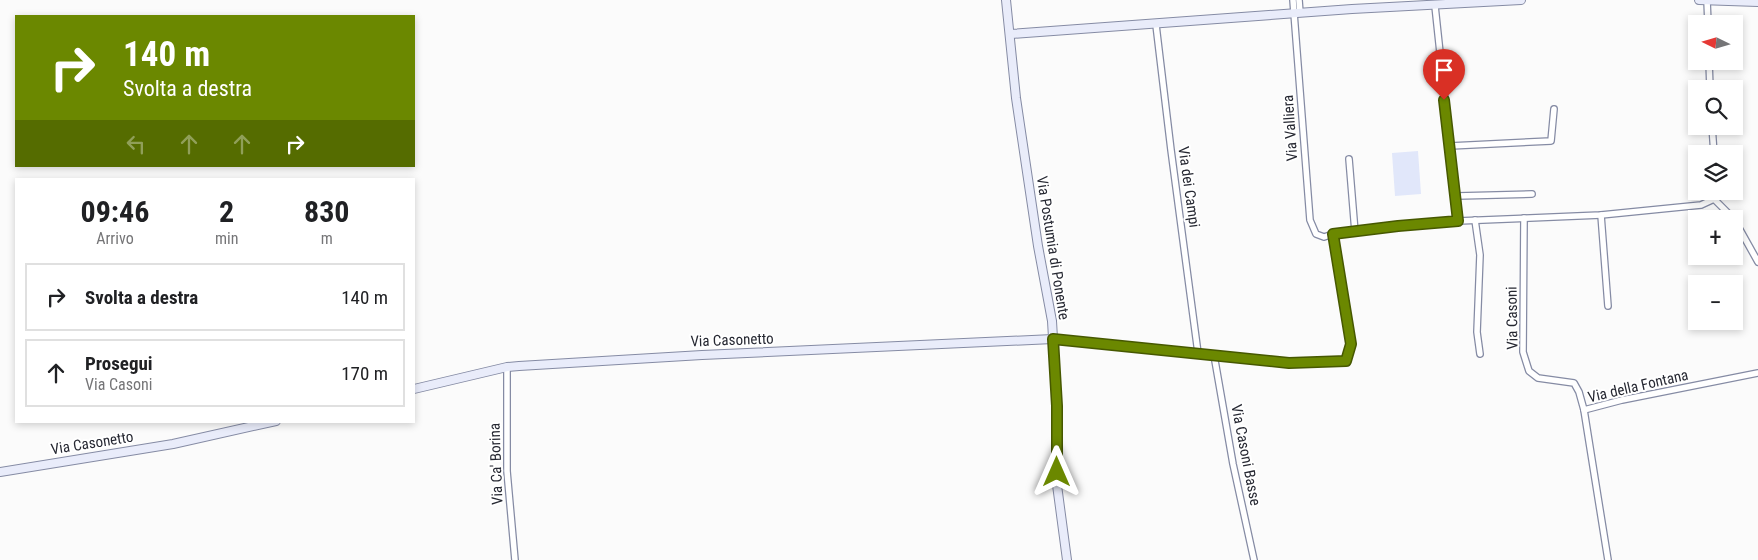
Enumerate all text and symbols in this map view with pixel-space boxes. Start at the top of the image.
north arrow [1688,15,1742,70]
map controls [1688,15,1743,330]
text: 140 m [123,34,210,75]
icon: right [40,35,105,100]
pin [1423,49,1465,100]
icon: arrive [1430,56,1458,84]
text: Svolta a destra [123,76,252,101]
button: search [1688,80,1743,135]
street label: Via Valliera [1279,94,1301,162]
icon: left [122,130,150,158]
icon: ahead [175,130,203,158]
icon: ahead [228,130,256,158]
icon: right [281,130,309,158]
street label: Via dei Campi [1174,145,1204,229]
button: layers [1688,145,1743,200]
street label: Via Postumia di Ponente [1033,175,1073,321]
text: 09:46 [81,194,149,229]
text: 2 [219,194,234,229]
text: 830 [304,194,349,229]
button: + [1688,210,1743,265]
text: Arrivo [96,229,134,248]
text: min [215,229,238,248]
text: m [321,229,333,248]
button: − [1688,275,1743,330]
icon: right [42,283,70,311]
text: Svolta a destra [85,286,198,309]
text: 140 m [341,286,388,309]
street label: Via Casoni [1502,286,1522,350]
street label: Via Casonetto [690,330,774,350]
text: Prosegui [85,352,153,375]
icon: ahead [42,359,70,387]
text: 170 m [341,362,388,385]
street label: Via della Fontana [1586,366,1690,406]
text: Via Casoni [85,375,152,394]
street label: Via Casoni Basse [1227,403,1265,507]
street label: Via Ca' Borina [486,423,506,505]
street label: Via Casonetto [50,428,134,458]
position arrow [1030,445,1082,497]

